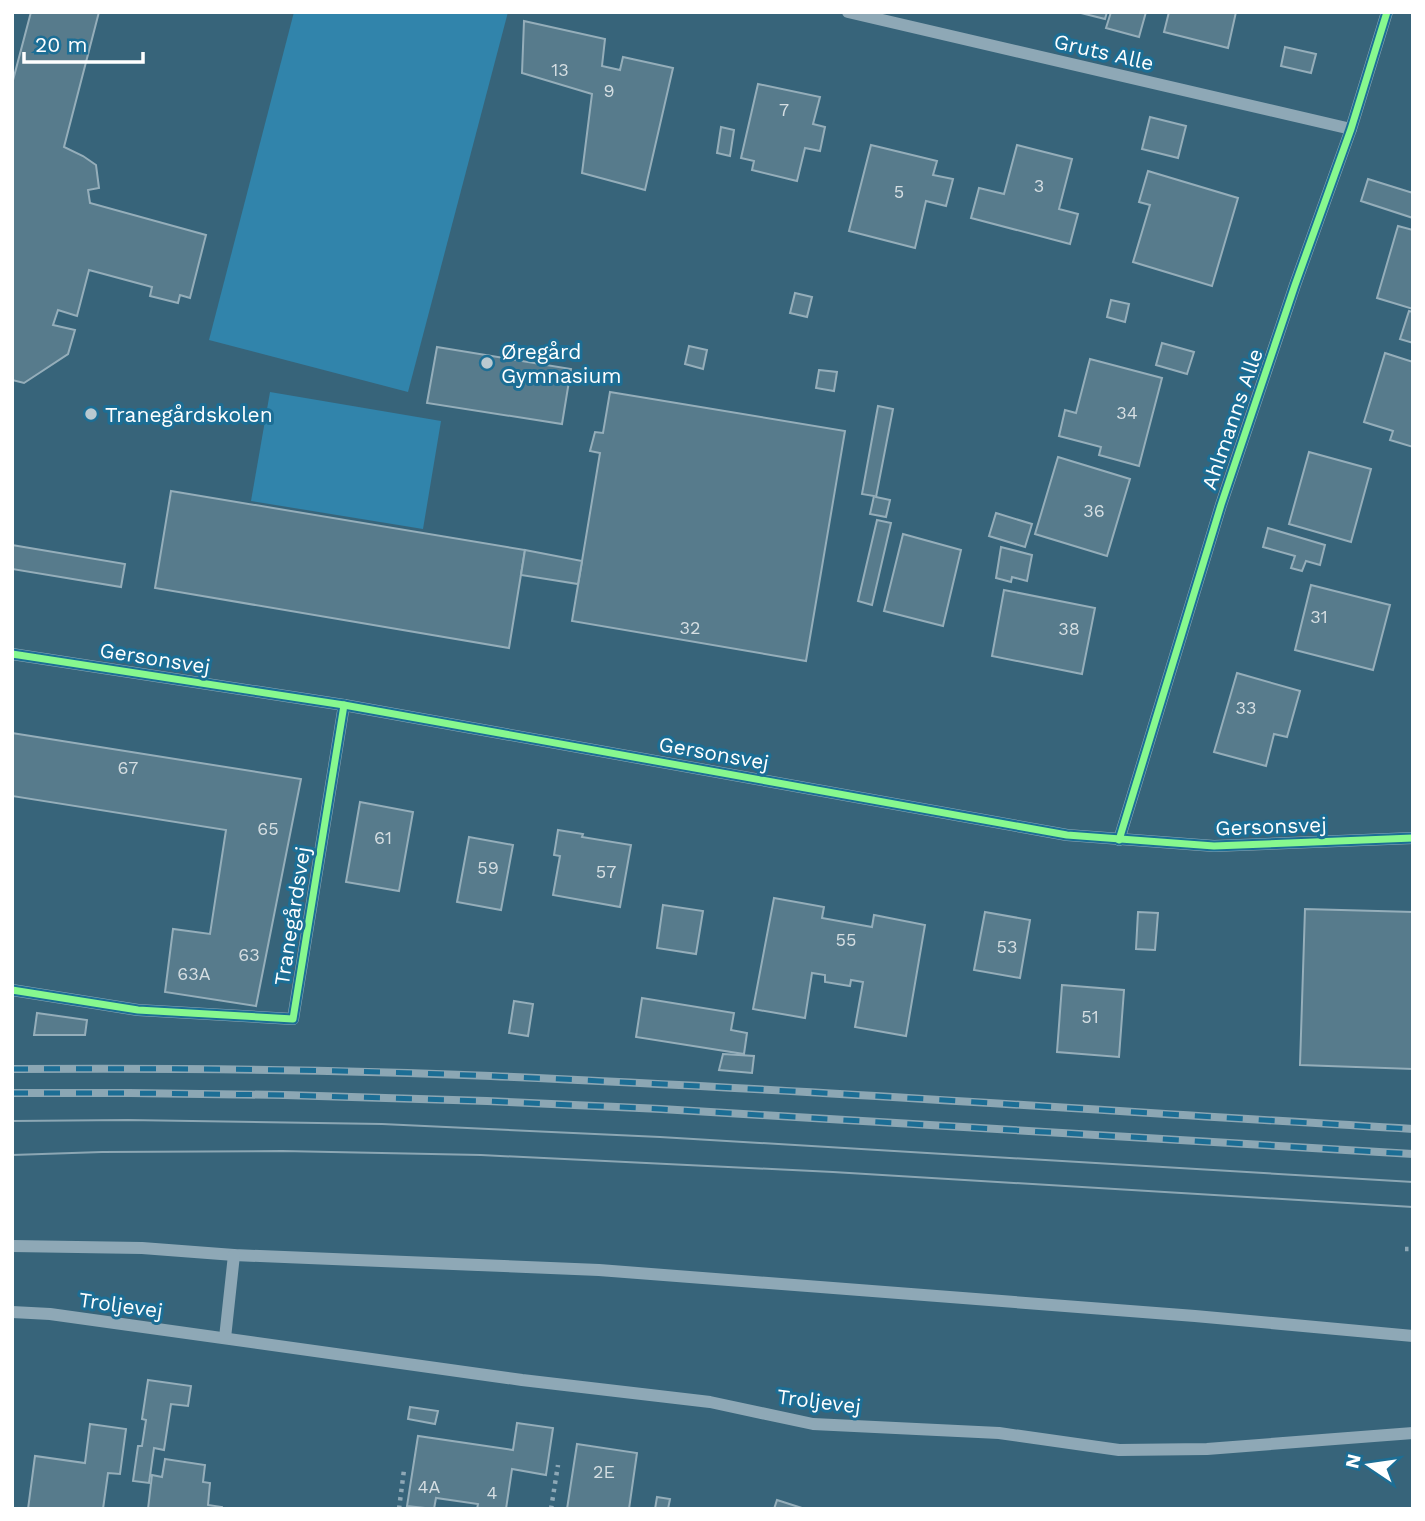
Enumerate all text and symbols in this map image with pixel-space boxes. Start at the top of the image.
scale bar [24,21,144,65]
street label: Gruts Alle [1052,28,1156,76]
text: 20 m [35,32,87,57]
house number: 13 [551,59,569,80]
house number: 9 [603,80,615,101]
house number: 7 [779,99,789,120]
house number: 3 [1034,175,1044,196]
house number: 5 [894,181,904,202]
place label: Øregård Gymnasium [501,339,621,388]
street label: Ahlmanns Alle [1196,345,1268,493]
marker: Øregård Gymnasium [479,355,495,371]
place label: Tranegårdskolen [105,402,273,427]
house number: 34 [1116,402,1138,423]
marker: Tranegårdskolen [83,406,99,422]
house number: 36 [1083,500,1105,521]
house number: 31 [1310,606,1328,627]
house number: 32 [680,617,701,638]
house number: 38 [1058,618,1080,639]
street label: Gersonsvej [98,637,212,679]
house number: 33 [1236,697,1257,718]
street label: Gersonsvej [657,731,771,775]
house number: 67 [118,757,138,778]
street label: Gersonsvej [1215,812,1327,840]
house number: 65 [257,818,279,839]
house number: 61 [374,827,392,848]
street label: Tranegårdsvej [269,845,315,987]
house number: 59 [477,857,499,878]
house number: 57 [596,861,616,882]
house number: 55 [836,929,856,950]
house number: 53 [997,936,1017,957]
house number: 63 [238,944,260,965]
house number: 63A [177,963,211,984]
house number: 51 [1081,1006,1099,1027]
street label: Troljevej [77,1287,165,1323]
street label: Troljevej [776,1383,862,1419]
north arrow [1334,1430,1404,1500]
text: N [1340,1452,1366,1471]
house number: 2E [593,1461,615,1482]
house number: 4A [418,1476,441,1497]
house number: 4 [487,1482,498,1503]

